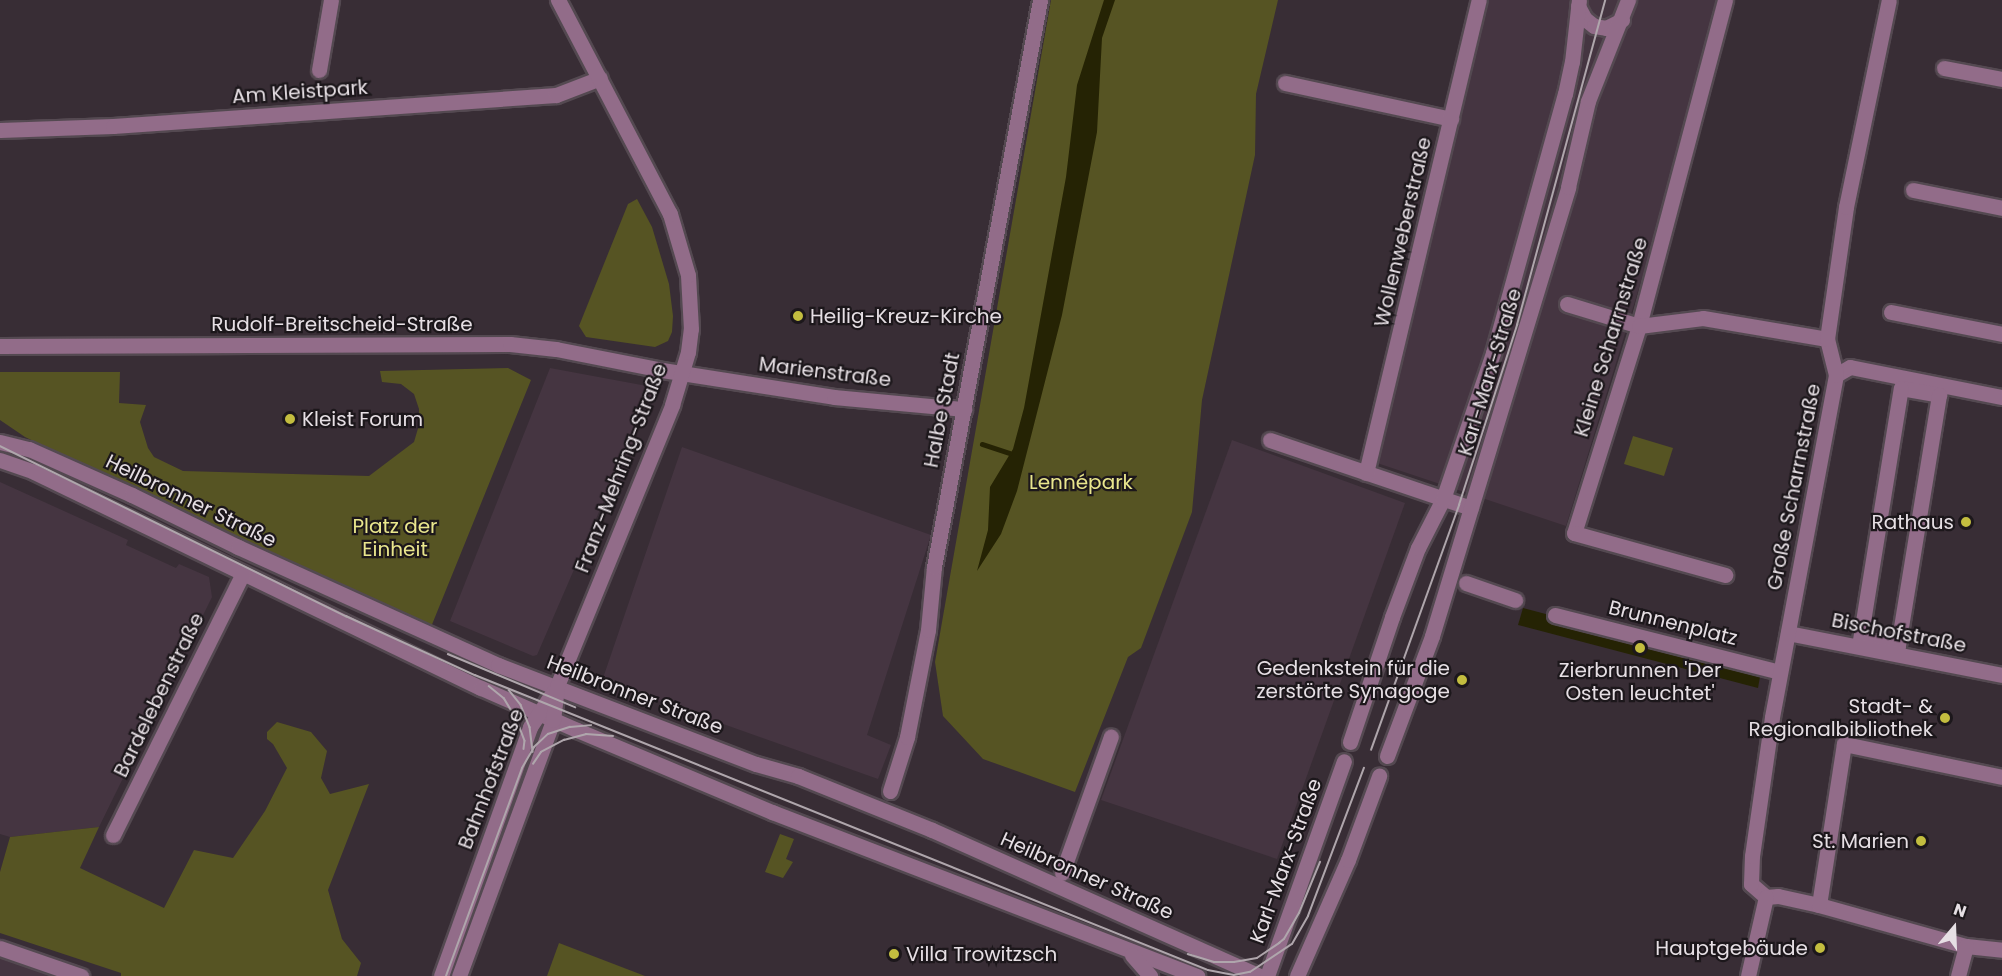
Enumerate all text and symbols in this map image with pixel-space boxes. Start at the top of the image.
street label: Am Kleistpark [231,75,369,109]
street label: Wollenweberstraße [1369,135,1437,329]
street label: Kleine Scharrnstraße [1569,234,1653,440]
street label: Karl-Marx-Straße [1453,285,1527,459]
place label: Heilig-Kreuz-Kirche [810,304,1002,328]
marker: Heilig-Kreuz-Kirche [791,309,805,323]
street label: Rudolf-Breitscheid-Straße [211,312,473,336]
street label: Halbe Stadt [919,350,965,470]
street label: Marienstraße [758,352,892,392]
street label: Franz-Mehring-Straße [570,360,672,576]
street label: Große Scharrnstraße [1762,382,1826,592]
place label: Kleist Forum [302,407,423,431]
marker: Kleist Forum [283,412,297,426]
street label: Heilbronner Straße [102,449,280,553]
park label: Lennépark [1029,470,1133,494]
place label: Rathaus [1871,510,1954,534]
park label: Platz der Einheit [352,515,438,562]
marker: Rathaus [1959,515,1973,529]
street label: Brunnenplatz [1606,595,1740,651]
street label: Bischofstraße [1830,608,1968,658]
street label: Bardelebenstraße [109,609,209,781]
marker: Zierbrunnen 'Der Osten leuchtet' [1633,641,1647,655]
street label: Heilbronner Straße [544,650,726,740]
place label: Gedenkstein für die zerstörte Synagoge [1256,656,1450,703]
place label: Zierbrunnen 'Der Osten leuchtet' [1559,658,1721,705]
marker: Gedenkstein für die zerstörte Synagoge [1455,673,1469,687]
place label: Stadt- & Regionalbibliothek [1749,694,1933,741]
street label: Bahnhofstraße [453,705,529,853]
marker: Stadt- & Regionalbibliothek [1938,711,1952,725]
street label: Karl-Marx-Straße [1245,775,1327,947]
street label: Heilbronner Straße [997,827,1177,925]
place label: St. Marien [1812,829,1909,853]
marker: St. Marien [1914,834,1928,848]
north arrow [1924,898,1984,958]
text: N [1951,898,1969,923]
place label: Hauptgebäude [1655,936,1808,960]
marker: Hauptgebäude [1813,941,1827,955]
place label: Villa Trowitzsch [906,942,1057,966]
marker: Villa Trowitzsch [887,947,901,961]

